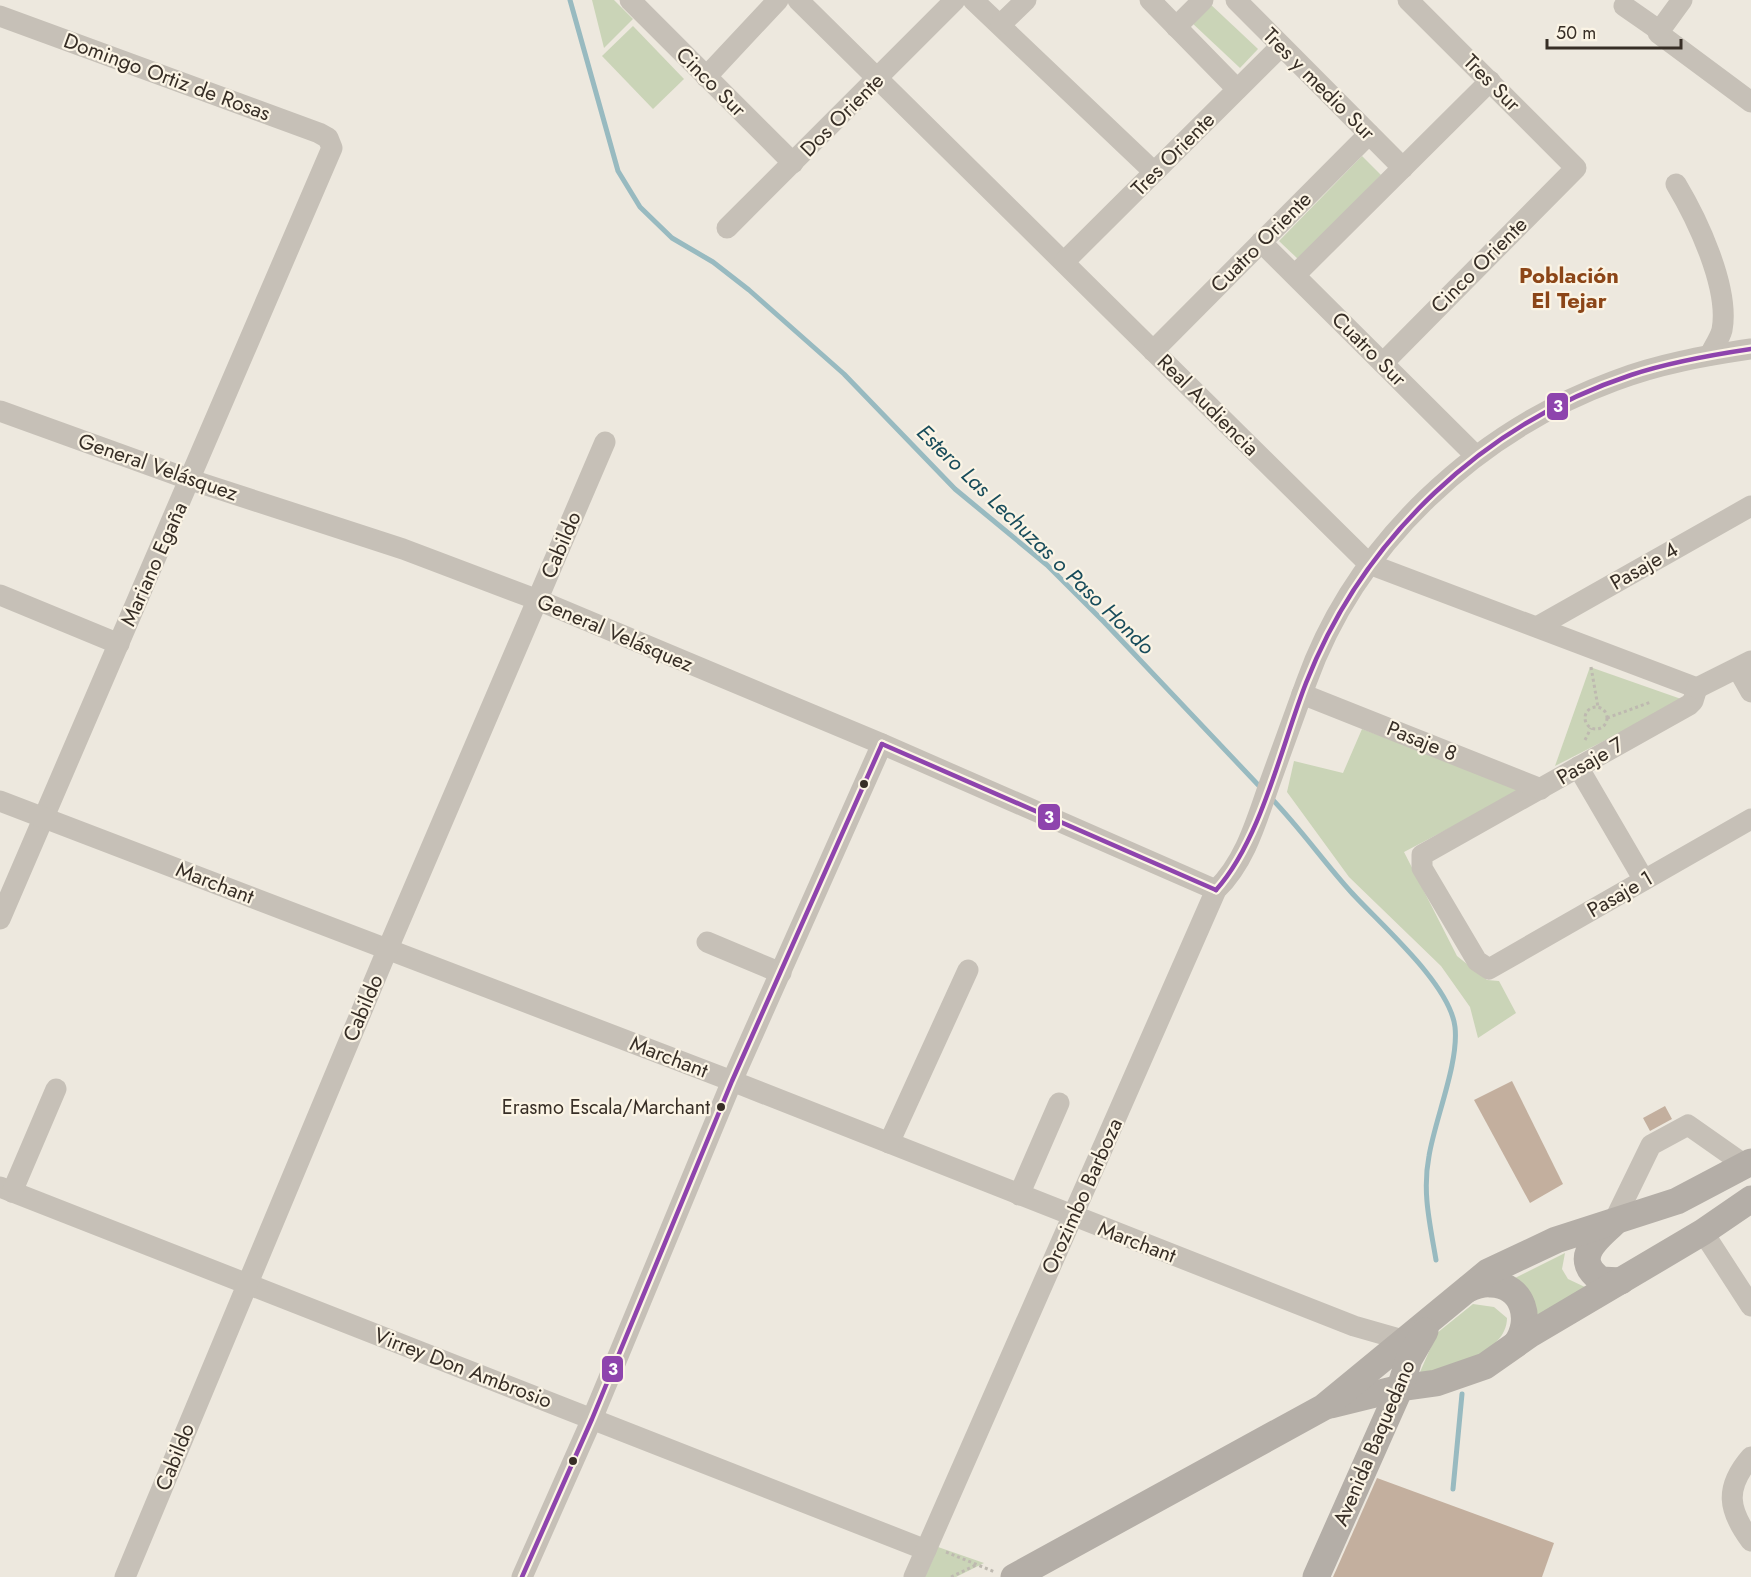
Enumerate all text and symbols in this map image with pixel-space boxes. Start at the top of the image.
scale bar [1547,12,1680,50]
text: 50 m [1556,20,1596,46]
street label: Tres y medio Sur [1256,21,1383,148]
street label: Domingo Ortiz de Rosas [59,26,275,128]
street label: Cinco Sur [669,40,753,124]
street label: Tres Sur [1457,48,1528,119]
street label: Dos Oriente [793,66,891,164]
street label: Tres Oriente [1124,105,1222,203]
street label: Cuatro Oriente [1204,185,1318,299]
street label: Cinco Oriente [1424,210,1534,320]
district label: Población El Tejar [1519,259,1619,316]
street label: Cuatro Sur [1325,305,1414,394]
street label: Real Audiencia [1150,347,1266,463]
line badge: 3 [1546,392,1569,421]
text: 3 [1553,395,1563,418]
water label: Estero Las Lechuzas o Paso Hondo [910,417,1162,662]
street label: General Velásquez [74,426,242,508]
street label: Mariano Egaña [113,497,195,631]
street label: Cabildo [533,507,589,583]
street label: Pasaje 4 [1604,534,1684,598]
street label: General Velásquez [532,587,698,680]
street label: Pasaje 8 [1382,713,1462,769]
street label: Pasaje 7 [1551,730,1629,792]
unlabelled marker [858,778,870,790]
line badge: 3 [1037,803,1061,831]
text: 3 [1044,806,1054,829]
street label: Marchant [172,854,258,912]
street label: Pasaje 1 [1582,863,1658,925]
street label: Cabildo [335,970,391,1046]
street label: Marchant [626,1028,712,1086]
place label: Erasmo Escala/Marchant [502,1093,710,1122]
marker: Erasmo Escala/Marchant [715,1101,727,1113]
street label: Orozimbo Barboza [1034,1113,1130,1279]
street label: Marchant [1094,1213,1180,1271]
street label: Virrey Don Ambrosio [370,1320,556,1416]
line badge: 3 [601,1355,624,1383]
street label: Avenida Baquedano [1325,1355,1423,1531]
text: 3 [608,1358,618,1381]
street label: Cabildo [148,1419,202,1495]
unlabelled marker [567,1455,579,1467]

